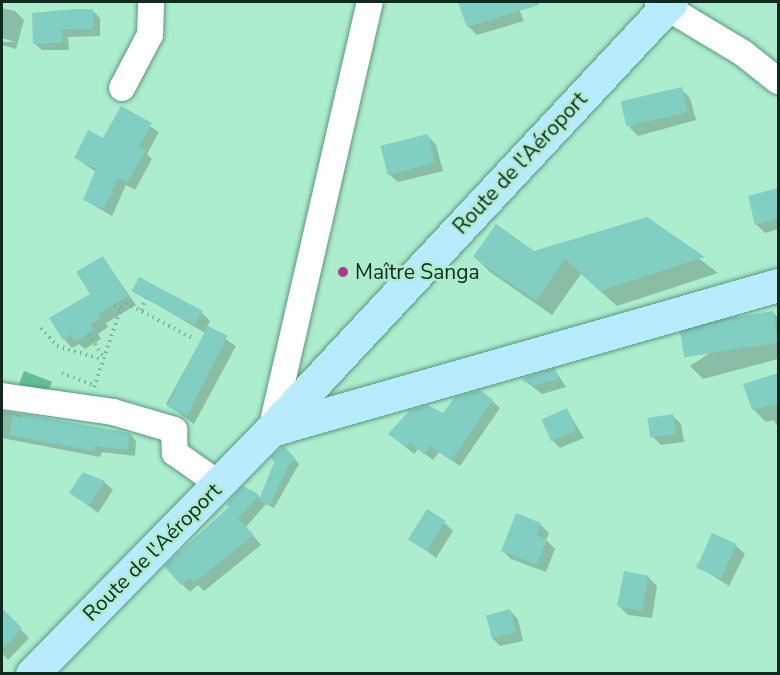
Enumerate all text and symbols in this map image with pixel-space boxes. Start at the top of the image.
street label: Route de l'Aéroport [448,87,592,239]
place label: Maître Sanga [355,259,480,285]
marker: Maître Sanga [336,265,350,279]
street label: Route de l'Aéroport [78,478,226,626]

